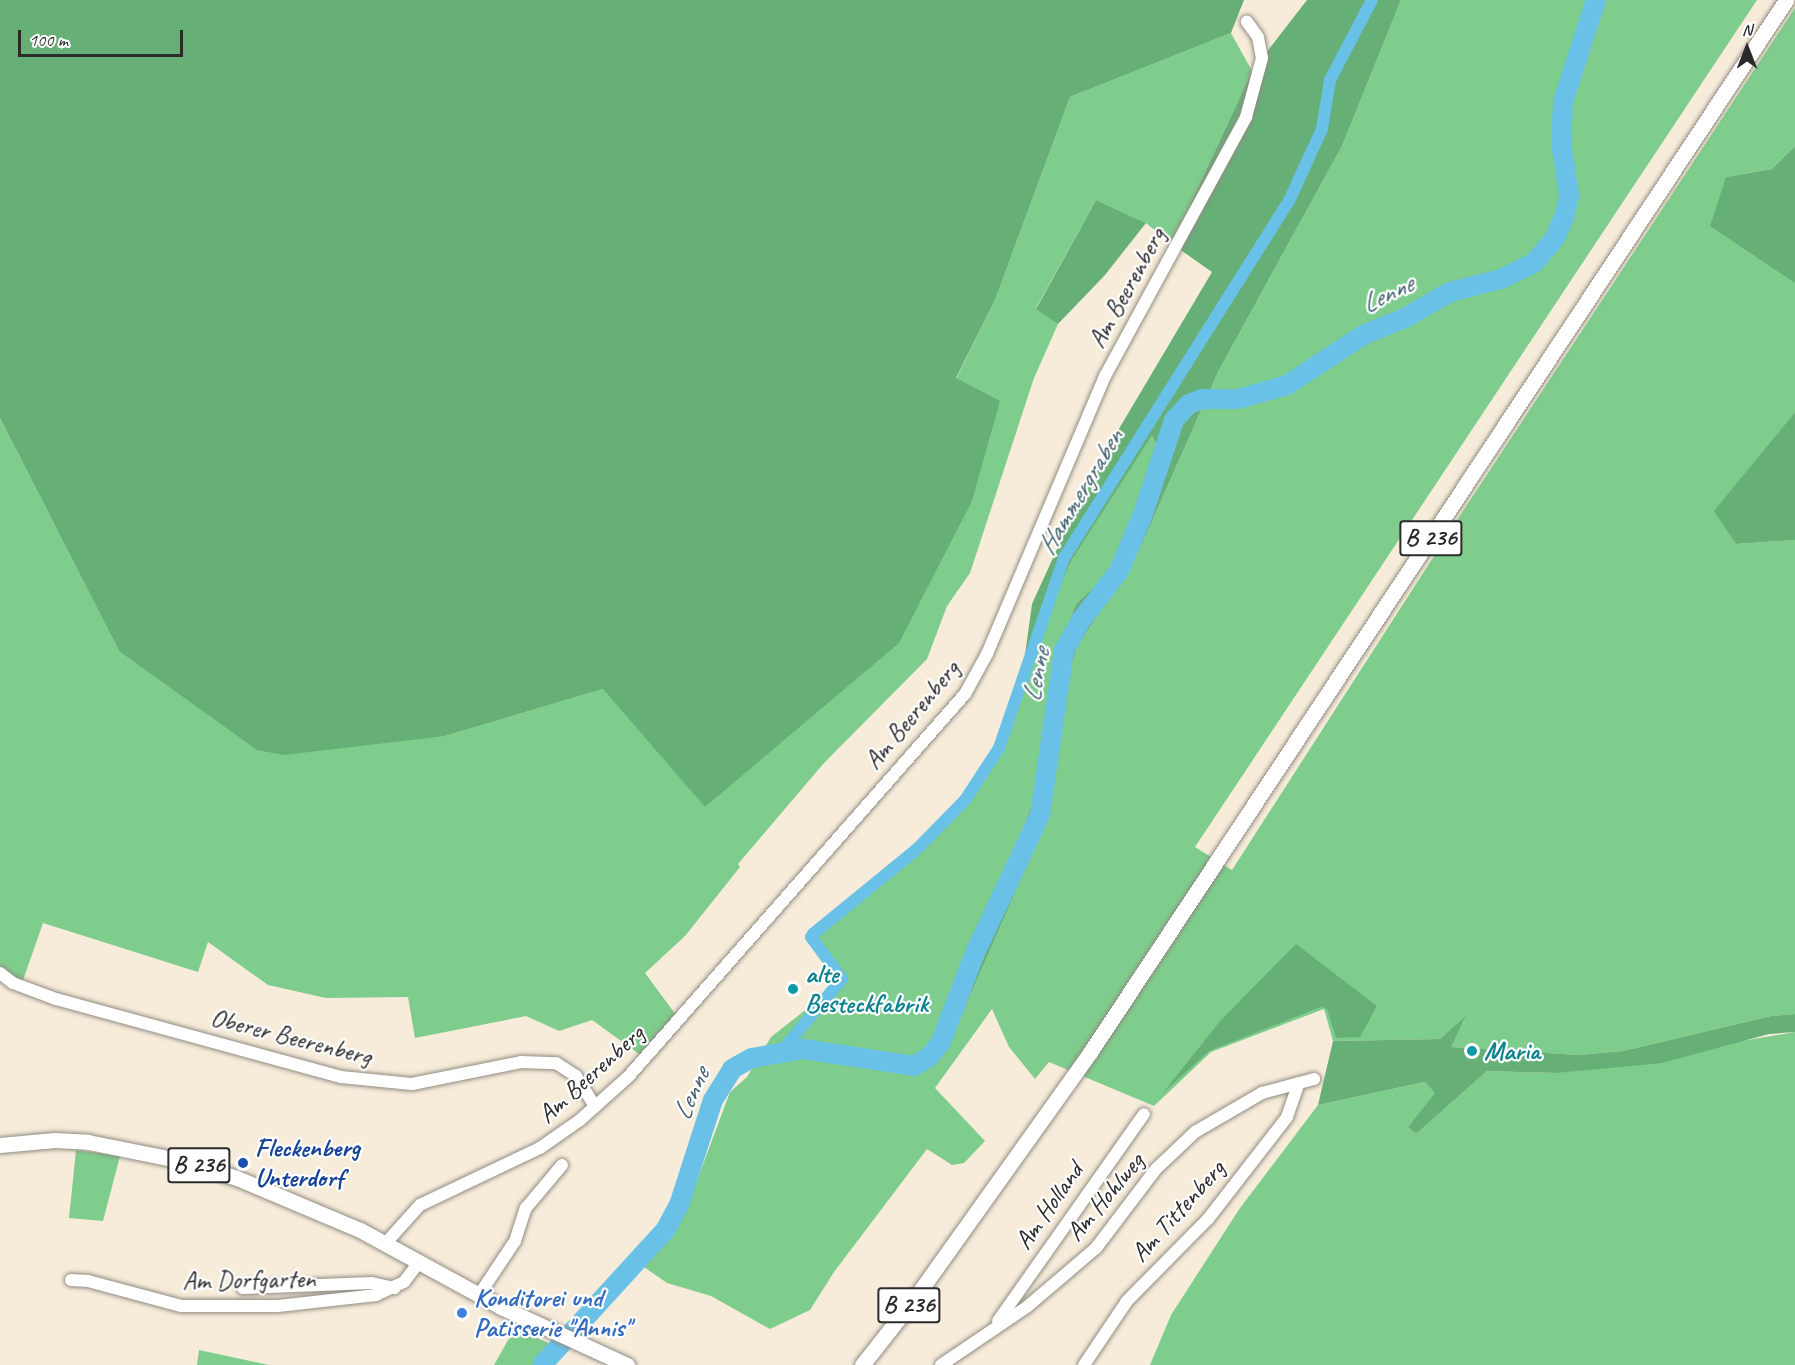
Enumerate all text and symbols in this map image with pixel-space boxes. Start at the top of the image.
scale bar [21,18,186,56]
north arrow [1717,18,1777,78]
text: N [1742,20,1752,40]
text: 100 m [29,29,68,51]
street label: Am Beerenberg [1081,223,1173,353]
water label: Lenne [1356,268,1418,320]
water label: Hammergraben [1030,424,1130,560]
road number: B 236 [1398,517,1464,559]
water label: Lenne [1015,646,1057,704]
street label: Am Beerenberg [858,654,966,776]
place label: alte Besteckfabrik [805,958,928,1020]
marker: alte Besteckfabrik [786,982,800,996]
street label: Oberer Beerenberg [207,1002,375,1072]
street label: Am Beerenberg [531,1018,651,1130]
place label: Maria [1484,1035,1540,1067]
marker: Maria [1465,1044,1479,1058]
water label: Lenne [665,1063,717,1125]
place label: Fleckenberg Unterdorf [255,1132,360,1194]
road number: B 236 [166,1144,232,1186]
street label: Am Hohlweg [1059,1147,1151,1247]
street label: Am Tittenberg [1124,1154,1232,1268]
marker: Fleckenberg Unterdorf [236,1156,250,1170]
street label: Am Holland [1008,1157,1090,1255]
street label: Am Dorfgarten [182,1263,316,1297]
place label: Konditorei und Patisserie "Annis" [474,1282,630,1344]
road number: B 236 [876,1284,942,1326]
marker: Konditorei und Patisserie "Annis" [455,1306,469,1320]

